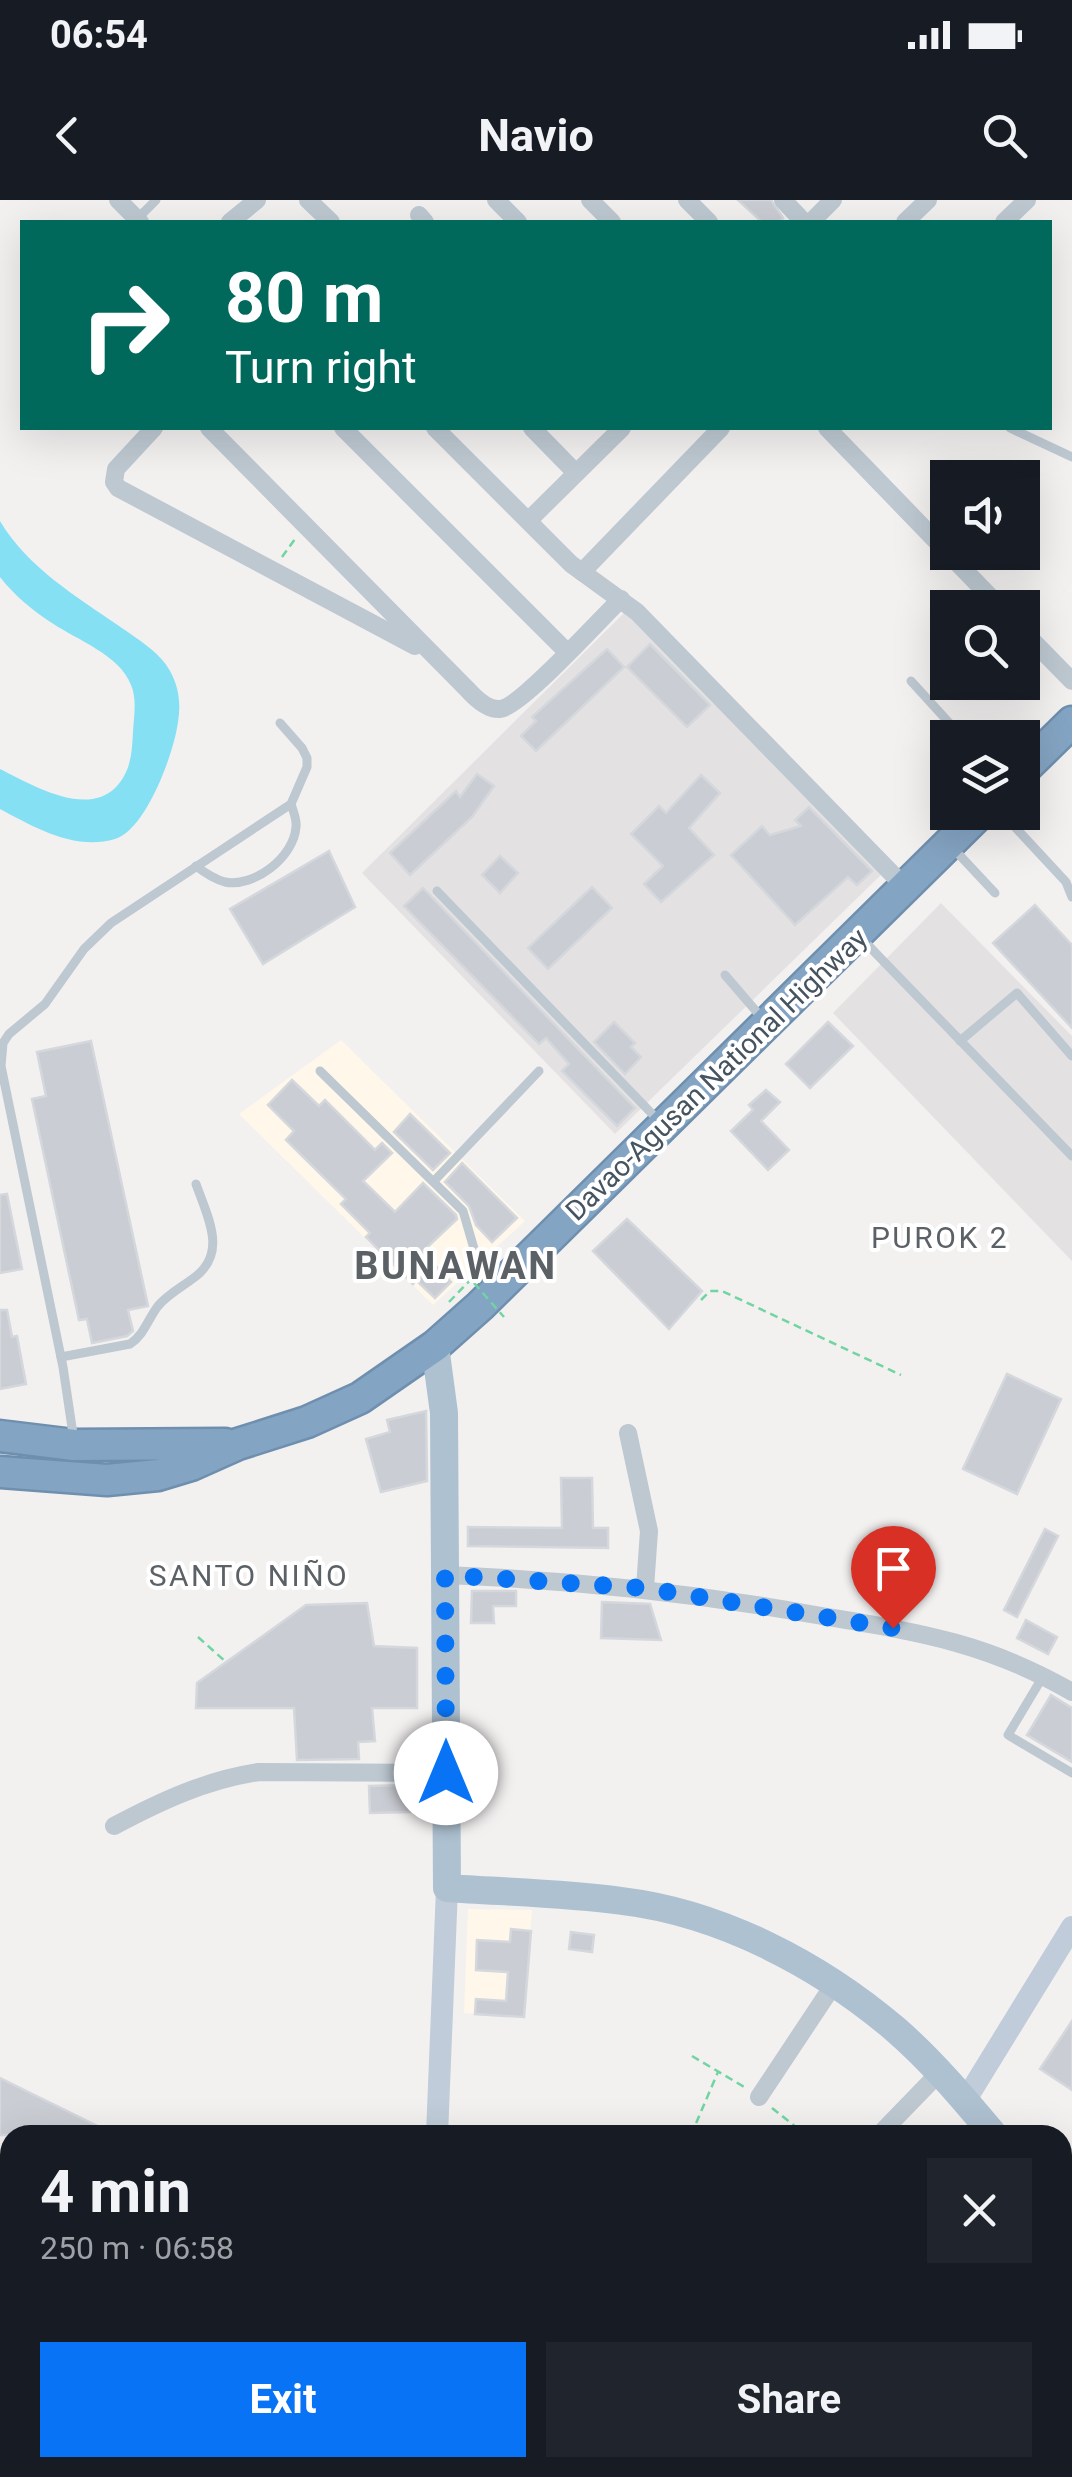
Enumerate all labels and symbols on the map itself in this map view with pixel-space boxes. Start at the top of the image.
street label: Davao-Agusan National Highway [559,921,874,1227]
district label: PUROK 2 [871,1220,1009,1255]
district label: BUNAWAN [354,1244,558,1288]
pin [851,1526,936,1629]
district label: SANTO NIÑO [149,1558,349,1593]
position arrow [394,1721,498,1825]

